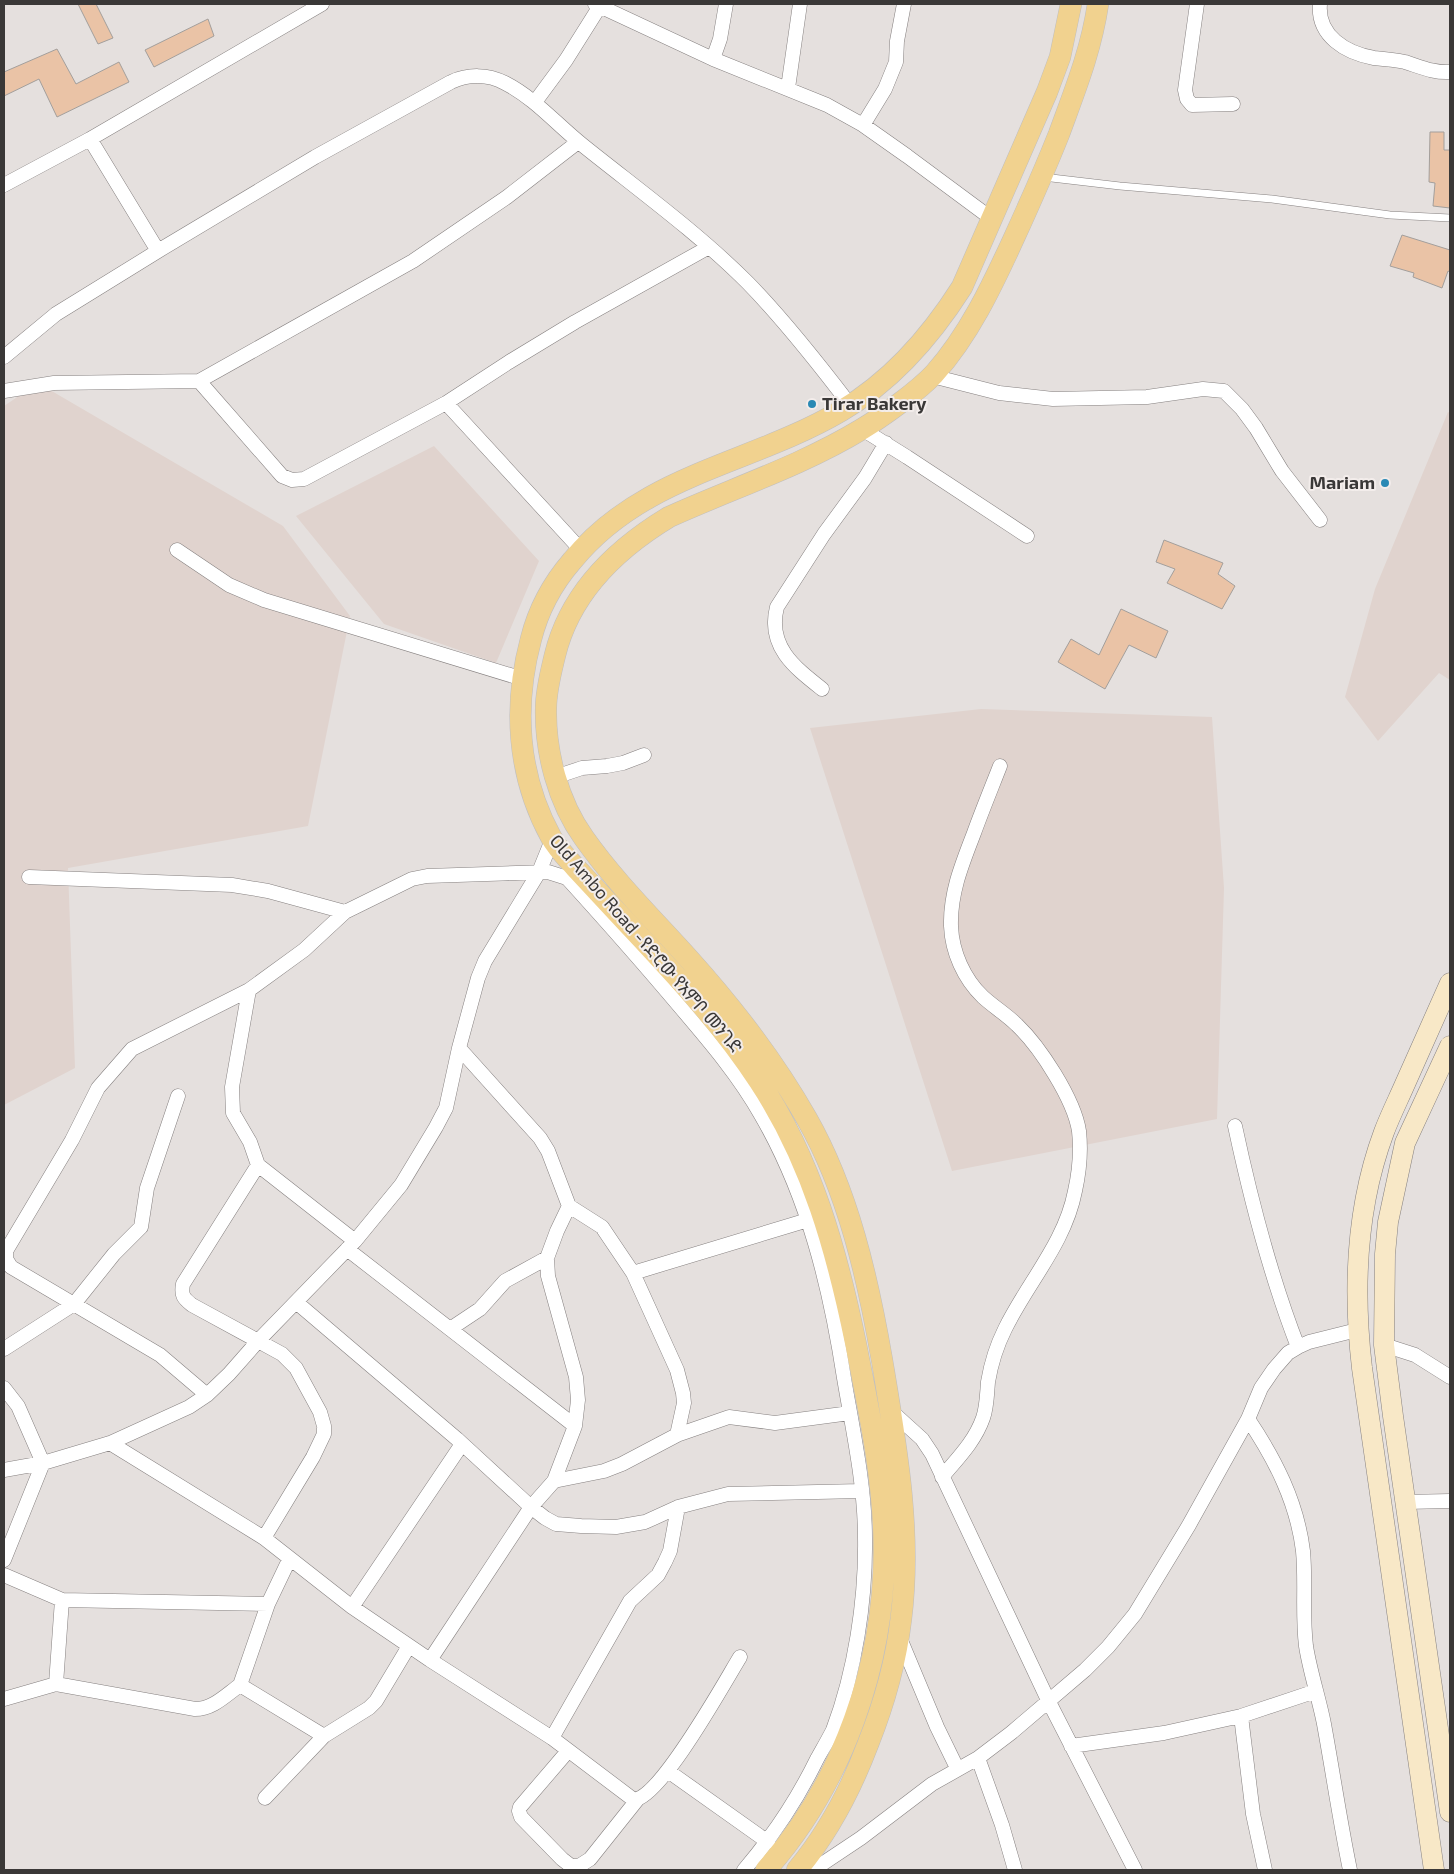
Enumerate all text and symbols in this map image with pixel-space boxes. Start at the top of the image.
place label: Tirar Bakery [822,392,927,414]
marker: Tirar Bakery [806,398,818,410]
place label: Mariam [1309,471,1375,493]
marker: Mariam [1379,477,1391,489]
street label: Old Ambo Road -የድሮው የአምቦ መንገድ [546,829,748,1057]

